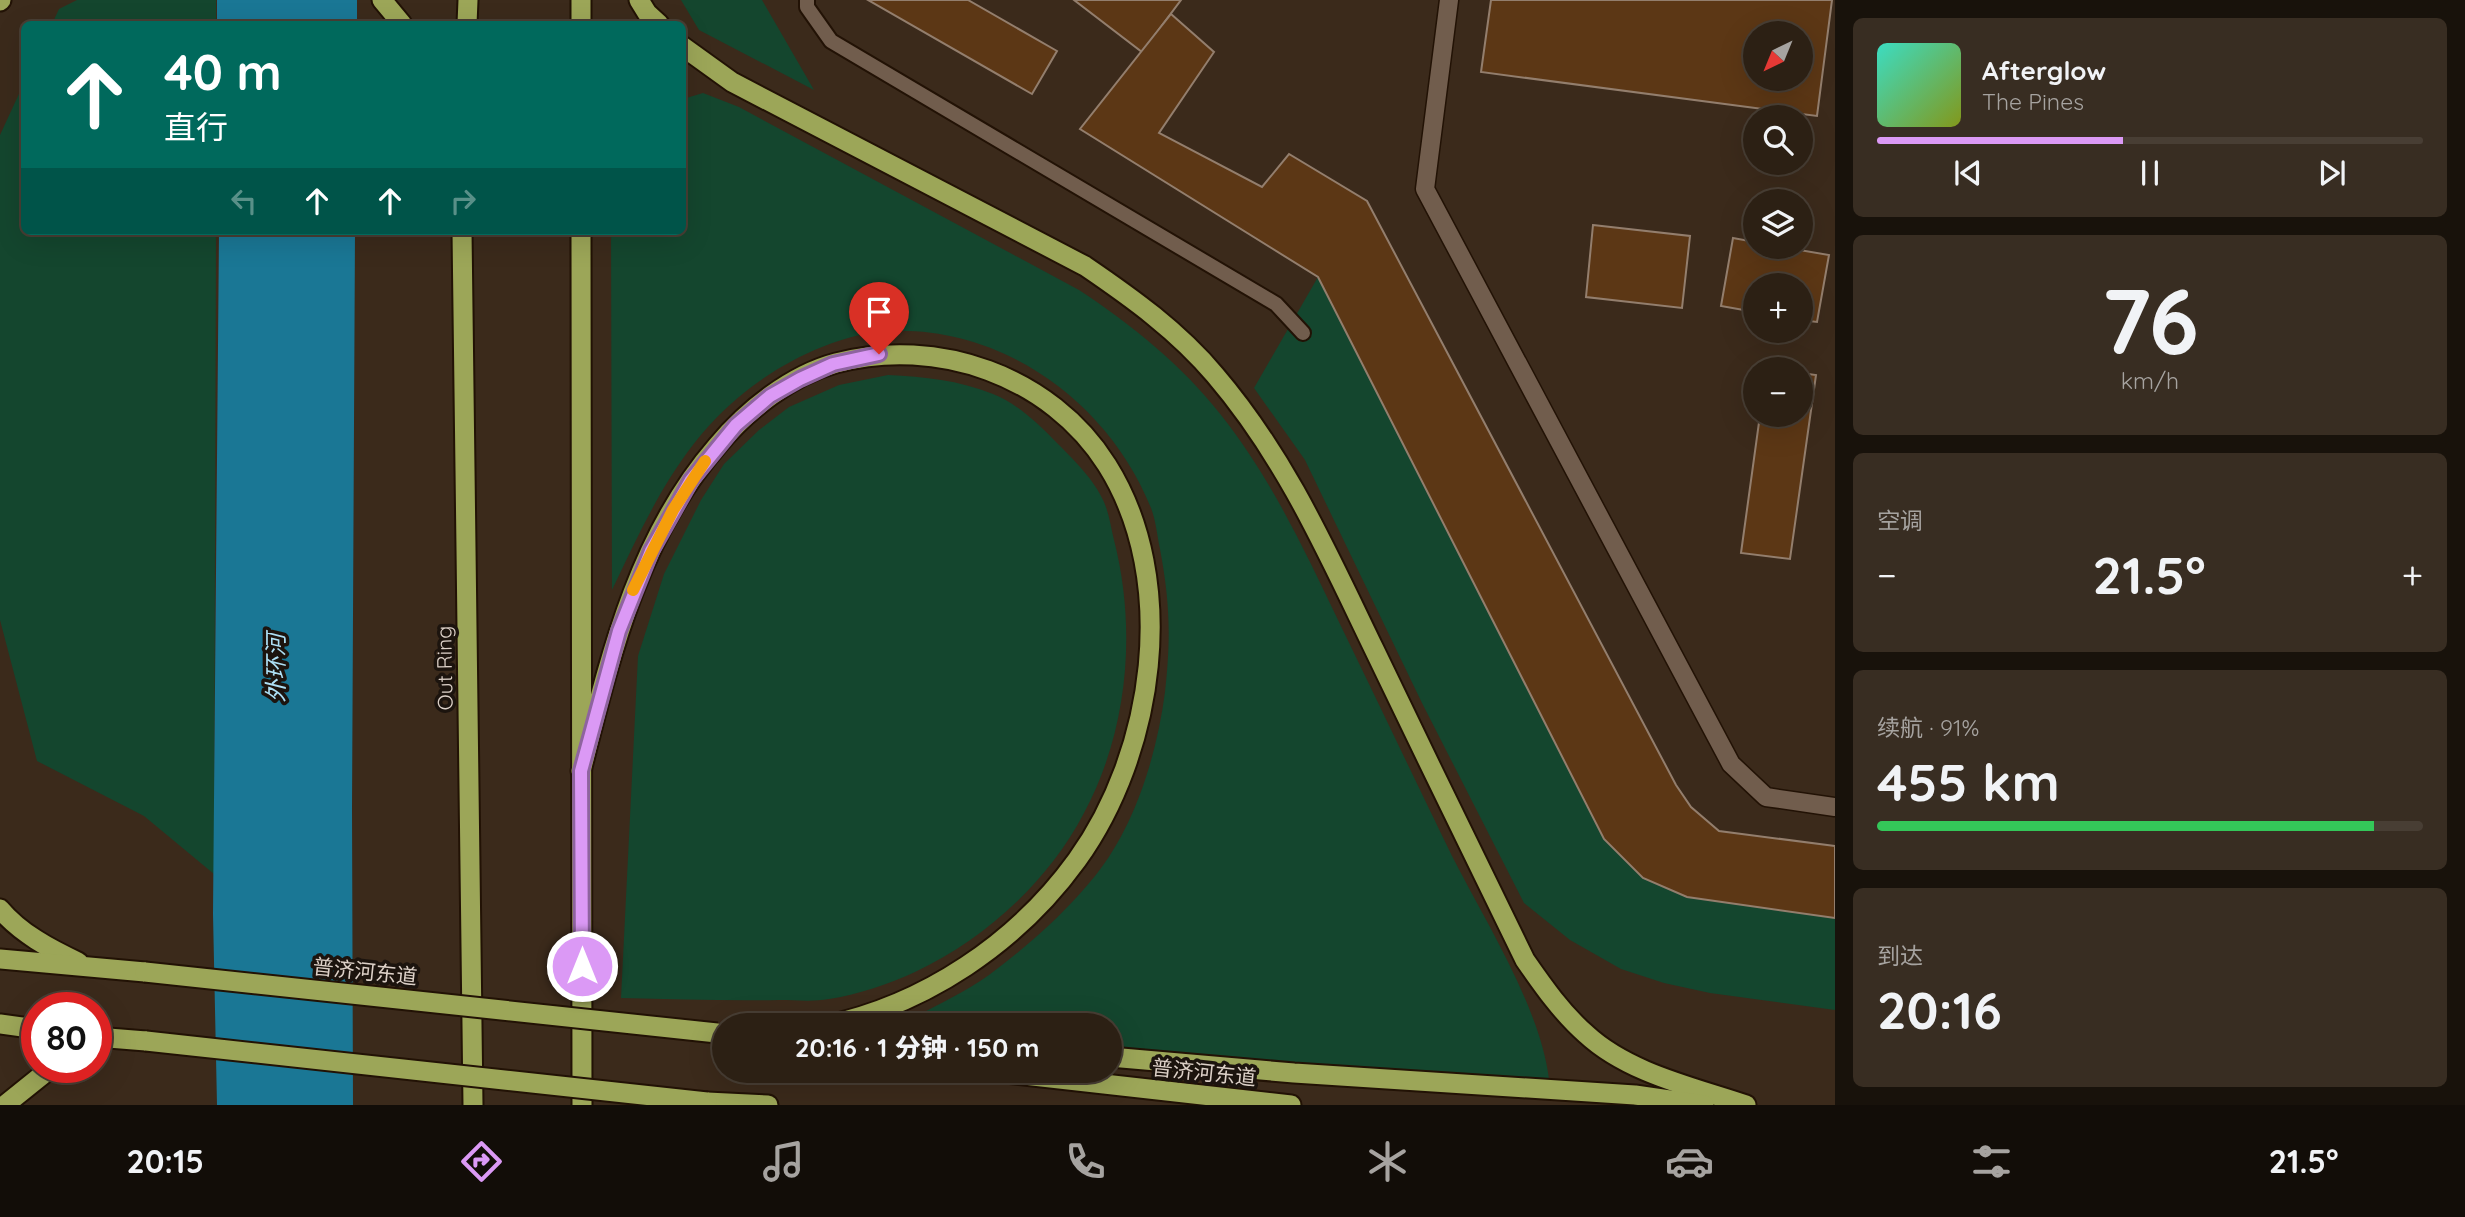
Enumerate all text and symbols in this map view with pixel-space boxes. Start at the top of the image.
north arrow [1743,21,1813,91]
map controls [1743,21,1813,427]
text: 40 m [164,41,282,102]
icon: ahead [49,49,140,140]
text: Afterglow [1982,54,2106,87]
text: The Pines [1982,87,2084,116]
button: search [1743,105,1813,175]
text: 直行 [164,107,228,147]
icon: previous [1949,154,1987,192]
icon: pause [2131,154,2169,192]
icon: next [2313,154,2351,192]
icon: left [225,182,263,220]
icon: ahead [298,182,336,220]
icon: ahead [371,182,409,220]
icon: right [444,182,482,220]
button: layers [1743,189,1813,259]
text: 76 [2101,263,2199,377]
button: + [1743,273,1813,343]
pin [849,282,909,354]
icon: arrive [860,293,898,331]
button: − [1743,357,1813,427]
text: km/h [2121,366,2179,395]
text: 空调 [1877,506,1923,535]
text: 21.5° [2093,542,2206,607]
text: − [1877,551,1897,599]
text: + [2402,551,2423,599]
street label: Out Ring [430,625,458,711]
water label: 外环河 [261,630,290,703]
text: 续航 · 91% [1877,713,1979,742]
text: 455 km [1877,749,2060,814]
position arrow [545,929,619,1003]
text: 到达 [1877,941,1923,970]
street label: 普济河东道 [312,953,419,989]
text: 20:16 [1877,977,2002,1042]
speed limit sign: 80 [21,992,112,1083]
text: 20:16 · 1 分钟 · 150 m [795,1031,1039,1064]
street label: 普济河东道 [1151,1054,1258,1090]
icon: directions [457,1137,506,1186]
icon: music [759,1137,808,1186]
icon: phone [1061,1137,1110,1186]
icon: climate [1363,1137,1412,1186]
icon: car [1665,1137,1714,1186]
icon: filters [1967,1137,2016,1186]
text: 20:15 [126,1141,204,1181]
text: 21.5° [2269,1141,2339,1181]

